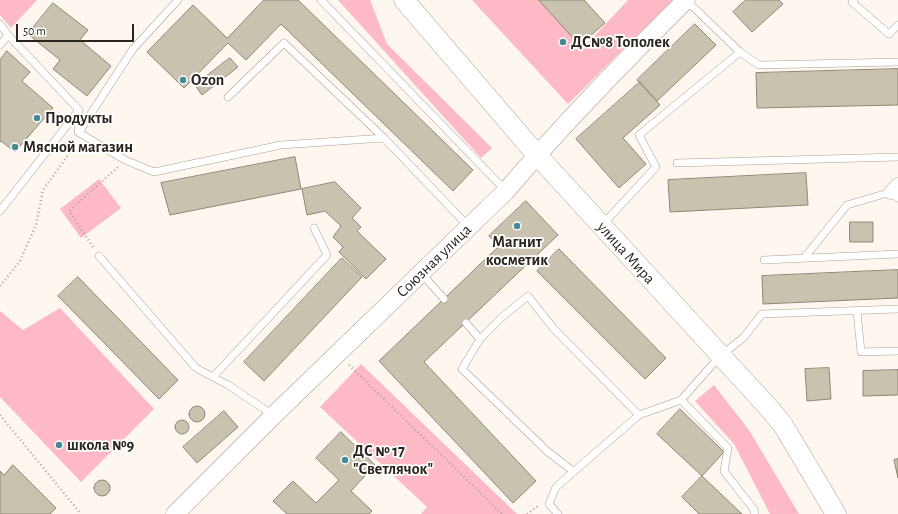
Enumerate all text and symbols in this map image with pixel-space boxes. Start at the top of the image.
scale bar [18,16,136,42]
text: 50 m [23,25,46,37]
place label: ДС№8 Тополек [571,32,670,52]
marker: ДС№8 Тополек [558,37,568,47]
place label: Ozon [191,70,224,90]
marker: Ozon [178,75,188,85]
place label: Продукты [45,108,113,128]
marker: Продукты [32,113,42,123]
place label: Мясной магазин [23,137,133,157]
marker: Мясной магазин [10,142,20,152]
street label: улица Мира [593,218,659,288]
street label: Союзная улица [392,220,476,302]
marker: Магнит косметик [512,221,522,231]
place label: Магнит косметик [486,232,548,270]
place label: школа №9 [67,435,134,455]
marker: школа №9 [54,440,64,450]
place label: ДС № 17 "Светлячок" [353,441,433,479]
marker: ДС № 17 "Светлячок" [340,455,350,465]

